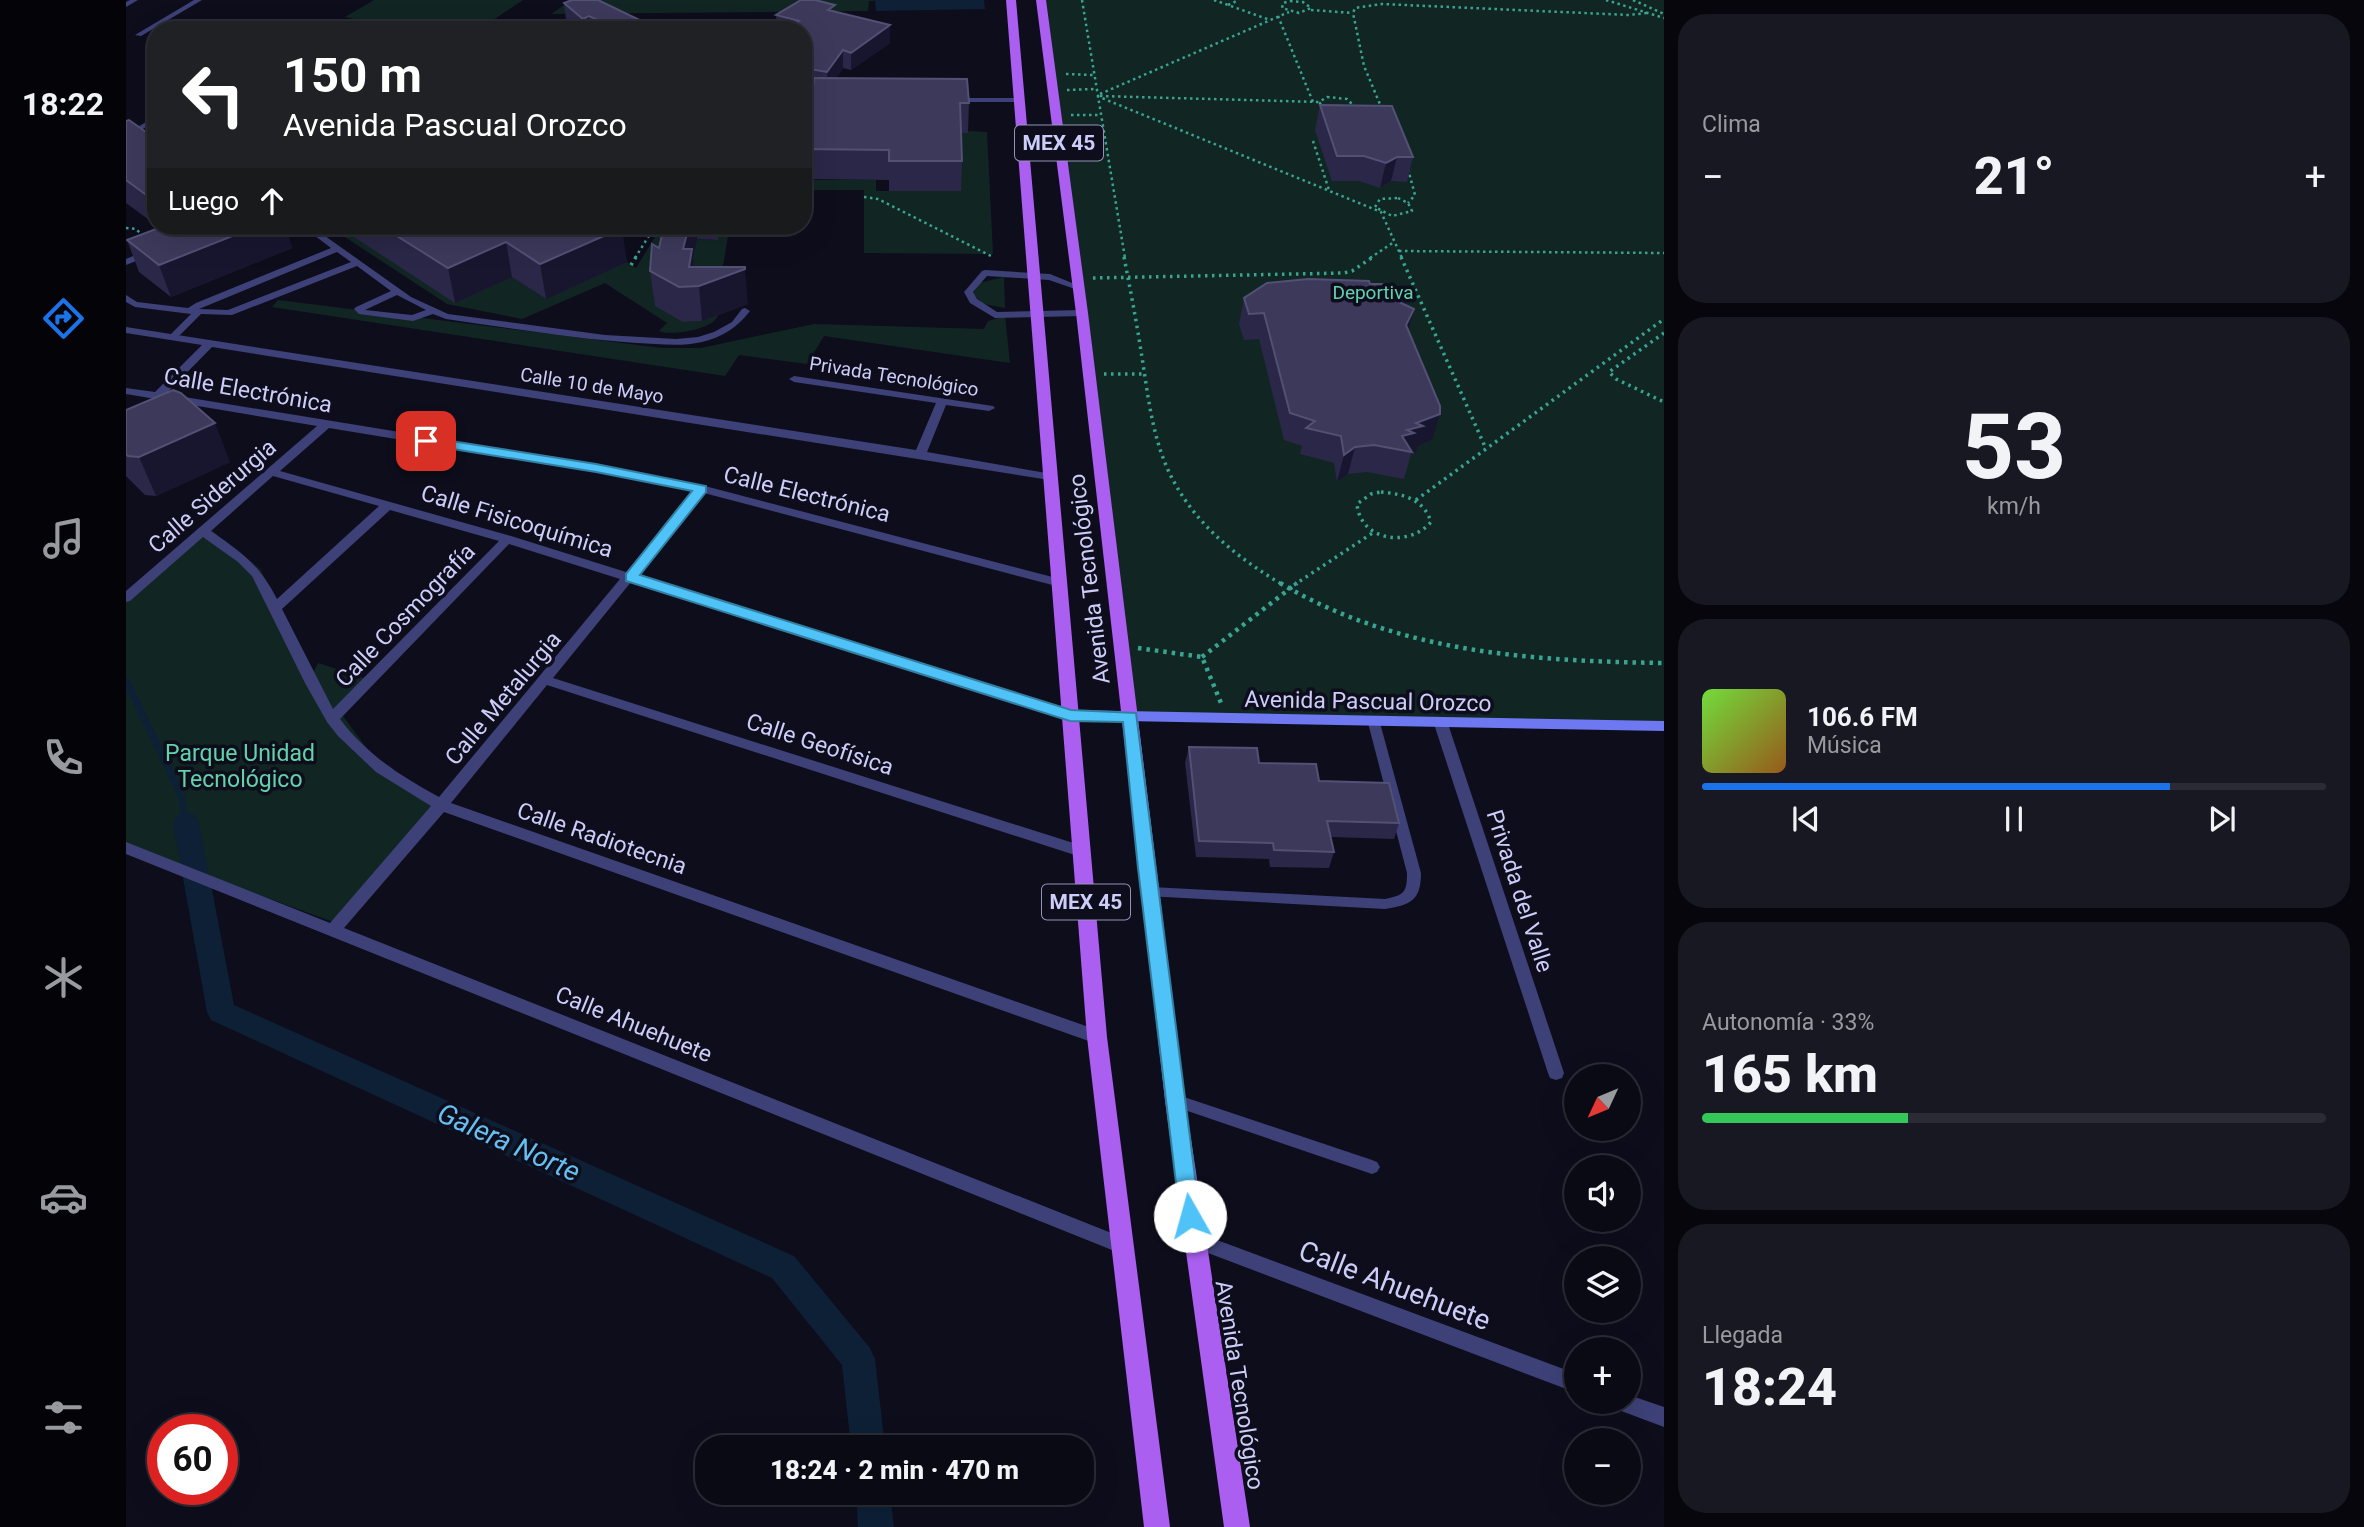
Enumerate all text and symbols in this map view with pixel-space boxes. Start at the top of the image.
text: 150 m [283,47,422,104]
icon: left [168,49,259,140]
text: 18:22 [22,85,104,123]
text: Avenida Pascual Orozco [283,106,627,144]
text: Clima [1702,111,1761,138]
road number: MEX 45 [1015,125,1103,160]
text: 21° [1974,146,2054,207]
text: − [1702,155,1724,199]
text: + [2304,155,2326,199]
icon: ahead [253,182,291,220]
text: Luego [168,186,239,216]
park label: Deportiva [1332,281,1414,304]
icon: directions [39,294,88,343]
street label: Privada Tecnológico [808,352,980,401]
street label: Calle Electrónica [162,362,334,419]
street label: Calle 10 de Mayo [519,363,665,408]
text: 53 [1962,394,2066,500]
pin [396,411,456,471]
icon: arrive [407,422,445,460]
street label: Calle Siderurgia [143,434,282,559]
street label: Calle Electrónica [721,461,893,528]
street label: Avenida Tecnológico [1063,472,1116,686]
street label: Calle Fisicoquímica [418,479,616,564]
text: km/h [1987,493,2041,520]
icon: music [39,514,88,563]
street label: Calle Cosmografía [330,538,481,693]
street label: Calle Metalurgia [440,626,567,770]
street label: Avenida Pascual Orozco [1244,686,1492,717]
text: 106.6 FM [1807,702,1918,732]
street label: Calle Geofísica [743,708,897,781]
text: Música [1807,732,1882,759]
icon: phone [39,733,88,782]
park label: Parque Unidad Tecnológico [165,740,315,793]
street label: Calle Radiotecnia [514,797,690,880]
icon: previous [1787,800,1825,838]
icon: pause [1995,800,2033,838]
icon: next [2203,800,2241,838]
street label: Privada del Valle [1481,807,1558,976]
road number: MEX 45 [1042,884,1130,920]
icon: climate [39,953,88,1002]
street label: Calle Ahuehuete [552,981,716,1068]
text: Autonomía · 33% [1702,1009,1874,1036]
text: 165 km [1702,1044,1878,1105]
north arrow [1564,1064,1642,1141]
map controls [1564,1064,1641,1505]
water label: Galera Norte [432,1096,585,1189]
button: sound [1564,1155,1641,1232]
icon: car [39,1173,88,1222]
position arrow [1153,1179,1227,1253]
street label: Calle Ahuehuete [1294,1234,1495,1337]
button: layers [1564,1246,1641,1323]
street label: Avenida Tecnológico [1210,1278,1269,1492]
text: Llegada [1702,1322,1783,1349]
button: + [1564,1337,1641,1414]
text: 18:24 [1702,1357,1837,1418]
icon: filters [39,1393,88,1442]
speed limit sign: 60 [147,1414,238,1505]
button: − [1564,1428,1641,1505]
text: 18:24 · 2 min · 470 m [770,1455,1019,1485]

